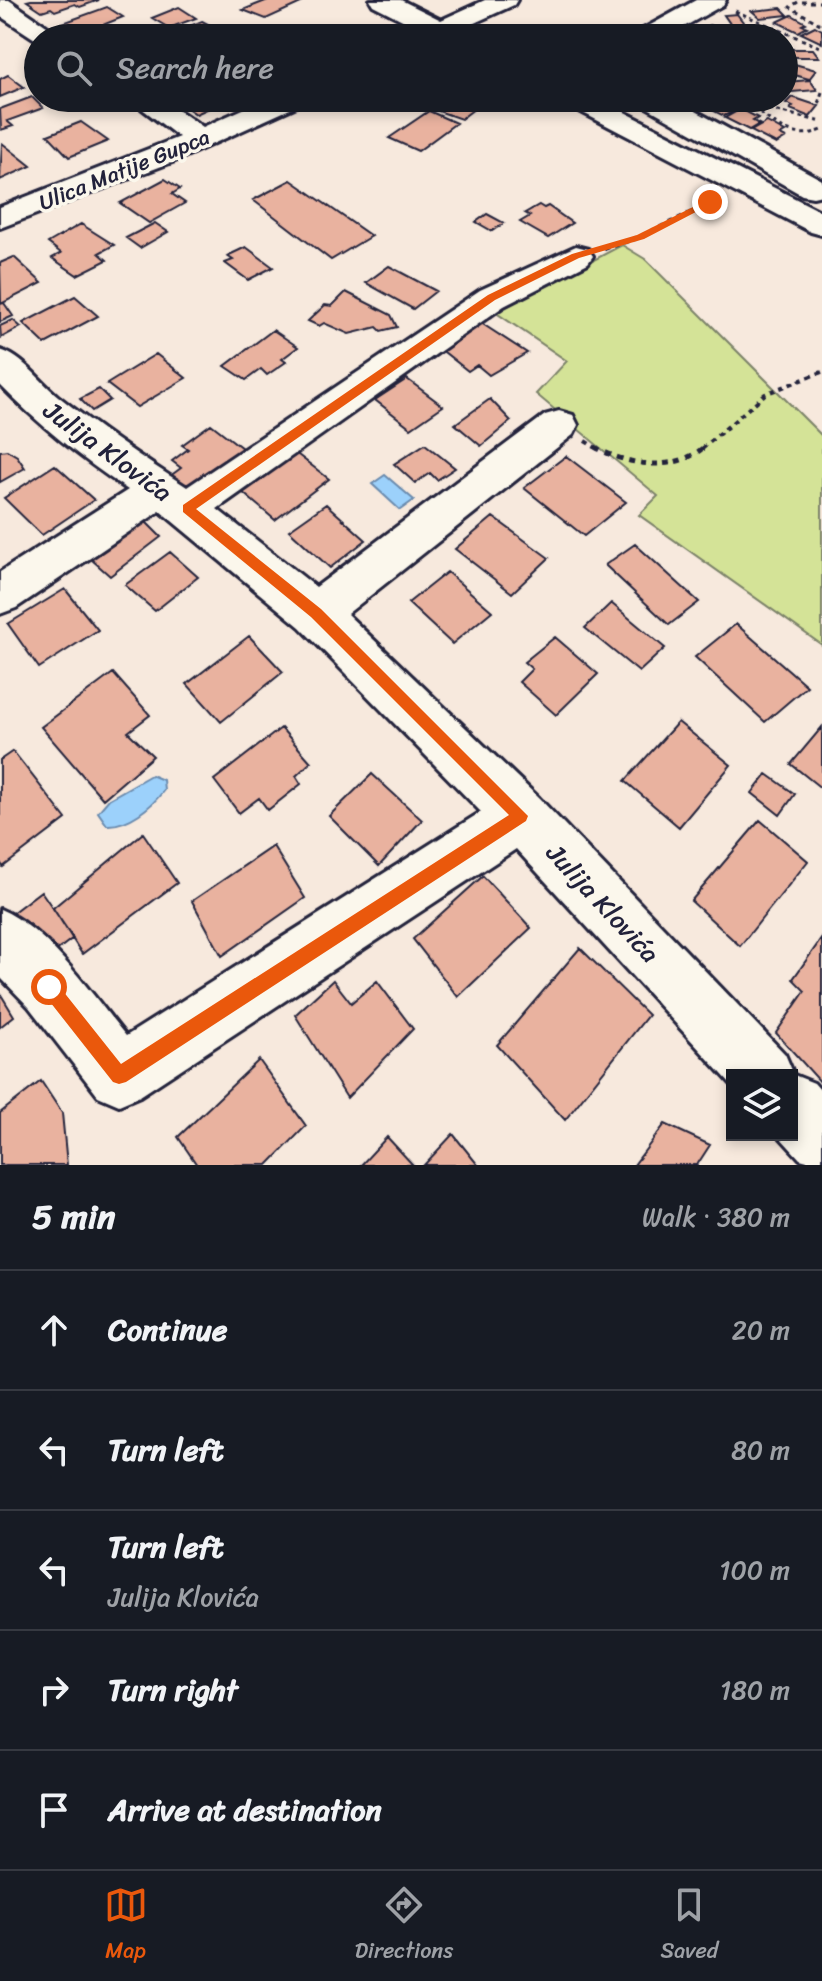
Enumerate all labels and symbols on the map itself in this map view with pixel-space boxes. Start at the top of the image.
street label: Ulica Matije Gupca [33,117,216,222]
route end [692,184,728,220]
street label: Julija Klovića [33,388,182,514]
street label: Julija Klovića [534,831,671,974]
route start [31,969,67,1005]

